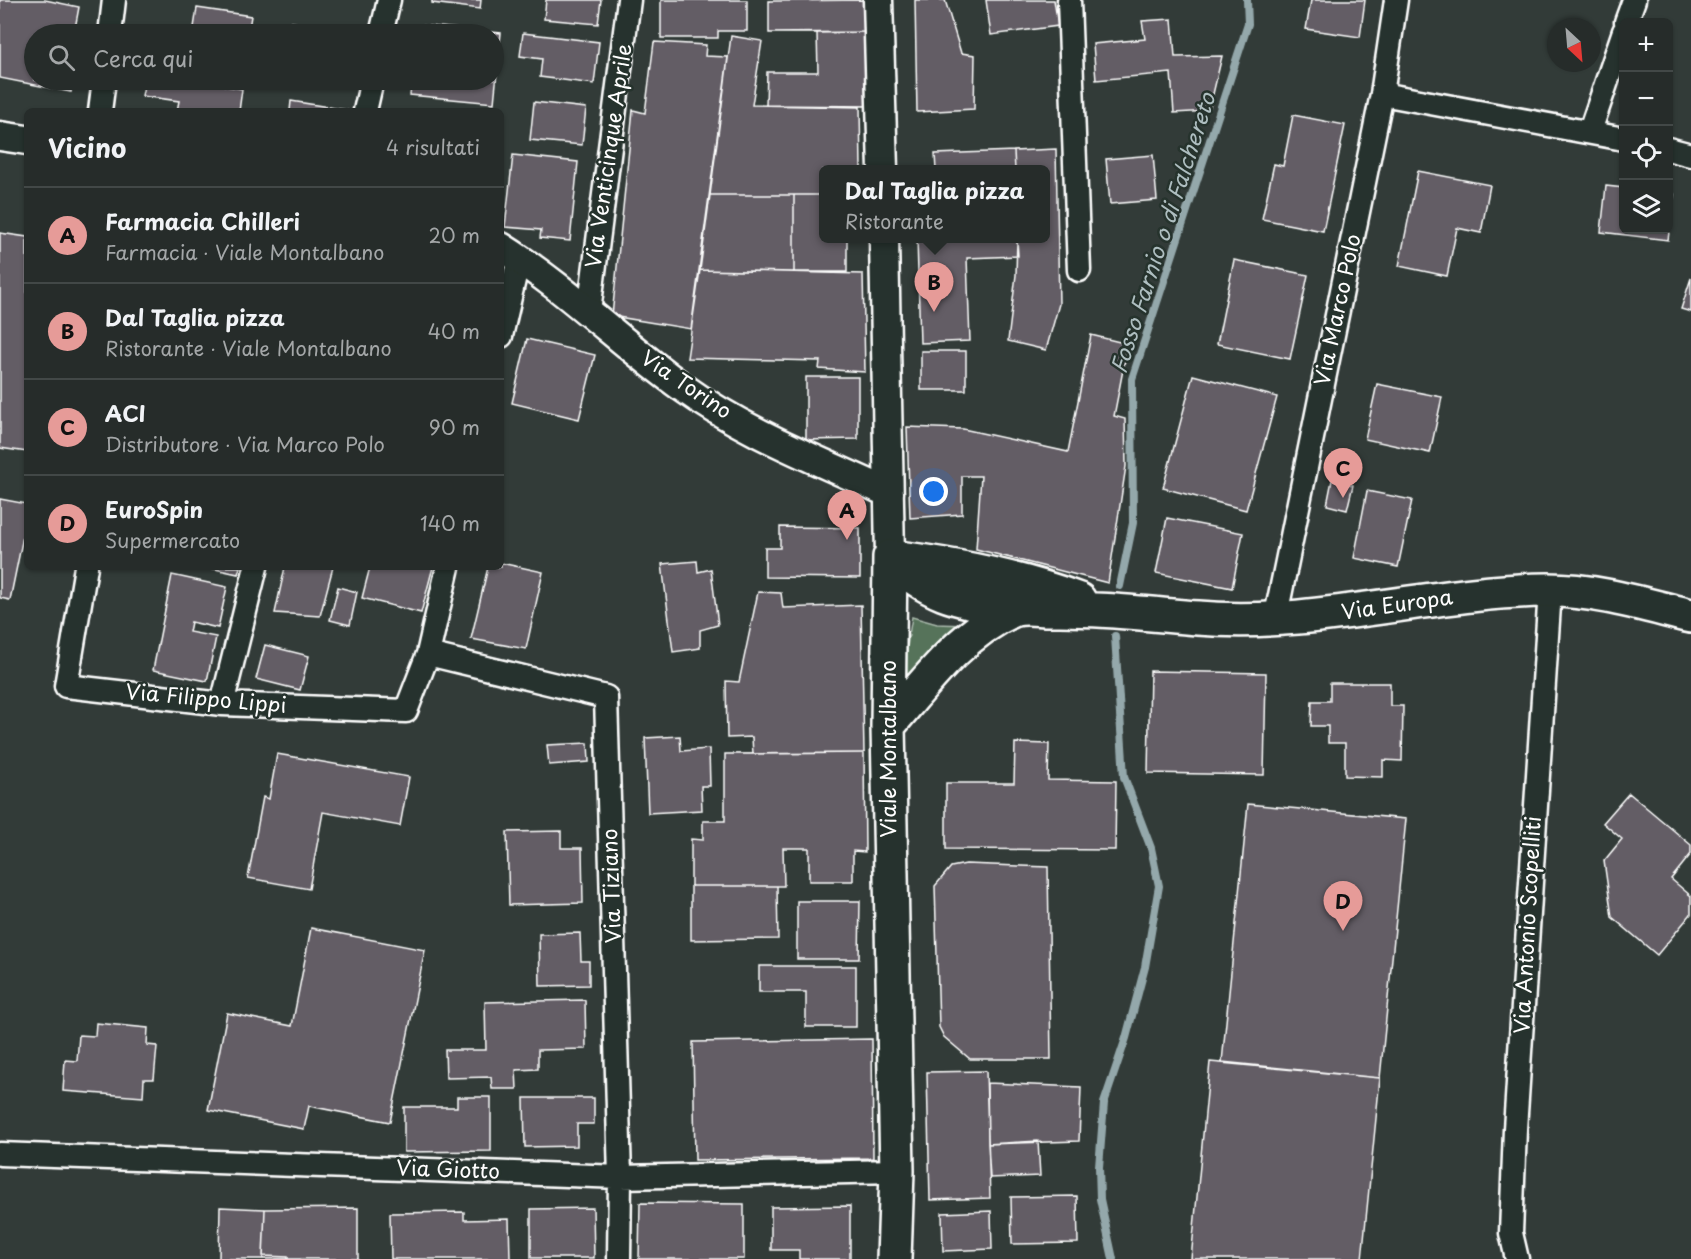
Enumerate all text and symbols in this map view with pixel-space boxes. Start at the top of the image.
north arrow [1547,18,1601,72]
map controls [1619,18,1673,234]
button: + [1619,18,1673,72]
search box [24,24,504,90]
icon: search [45,41,78,74]
text: Cerca qui [93,41,193,74]
street label: Via Venticinque Aprile [575,41,639,270]
button: − [1619,72,1673,126]
water label: Fosso Farnio o di Falchereto [1101,87,1223,377]
button: locate [1619,126,1673,180]
text: Vicino [48,128,126,167]
text: 4 risultati [386,132,480,162]
popup [819,165,1050,243]
text: Dal Taglia pizza [845,173,1024,206]
button: layers [1619,180,1673,234]
text: Farmacia Chilleri [105,204,300,237]
text: Ristorante [845,206,944,236]
text: A [60,220,75,250]
text: 20 m [428,220,480,250]
street label: Via Marco Polo [1304,231,1368,388]
text: Farmacia · Viale Montalbano [105,237,384,267]
pin: B [914,262,954,312]
text: Dal Taglia pizza [105,300,285,333]
text: B [61,316,74,346]
text: 40 m [428,316,480,346]
text: Ristorante · Viale Montalbano [105,333,392,363]
street label: Via Torino [635,341,739,426]
text: ACI [105,396,146,429]
text: C [60,412,75,442]
text: 90 m [429,412,480,442]
text: Distributore · Via Marco Polo [105,429,385,459]
pin: C [1324,448,1362,498]
your location [919,477,948,506]
pin: A [828,490,866,540]
text: EuroSpin [105,492,203,525]
text: D [60,508,75,538]
text: 140 m [420,508,480,538]
text: Supermercato [105,525,240,555]
street label: Via Europa [1339,579,1455,627]
street label: Viale Montalbano [871,660,903,838]
street label: Via Filippo Lippi [124,674,288,720]
street label: Via Antonio Scopelliti [1504,815,1548,1035]
street label: Via Tiziano [592,828,628,944]
pin: D [1324,882,1362,931]
street label: Via Giotto [396,1150,500,1186]

